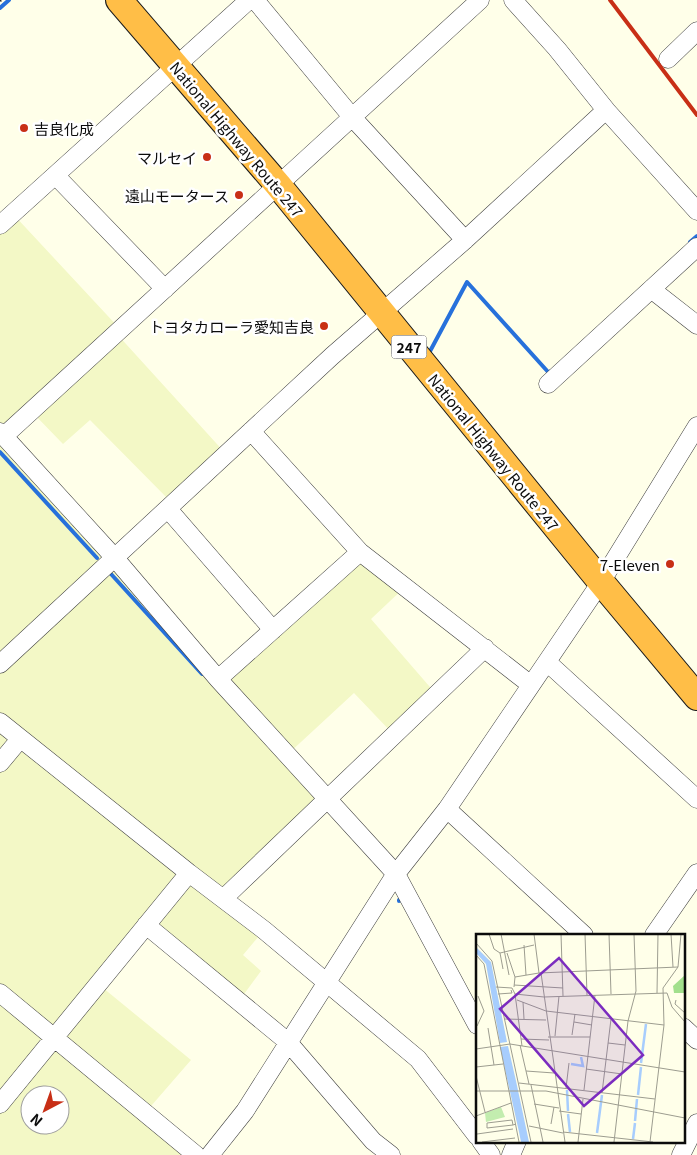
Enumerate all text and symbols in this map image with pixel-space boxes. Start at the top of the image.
street label: National Highway Route 247 [166,57,308,221]
place label: 吉良化成 [34,118,94,139]
marker: 吉良化成 [18,122,30,134]
place label: マルセイ [137,147,197,168]
marker: マルセイ [201,151,213,163]
place label: 遠山モータース [125,185,229,206]
marker: 遠山モータース [233,189,245,201]
place label: トヨタカローラ愛知吉良 [149,316,314,337]
marker: トヨタカローラ愛知吉良 [318,320,330,332]
road number: 247 [392,336,426,358]
street label: National Highway Route 247 [424,369,564,535]
place label: 7-Eleven [600,554,660,575]
marker: 7-Eleven [664,558,676,570]
inset map [476,934,684,1142]
north arrow [20,1085,70,1135]
text: N [25,1110,46,1132]

